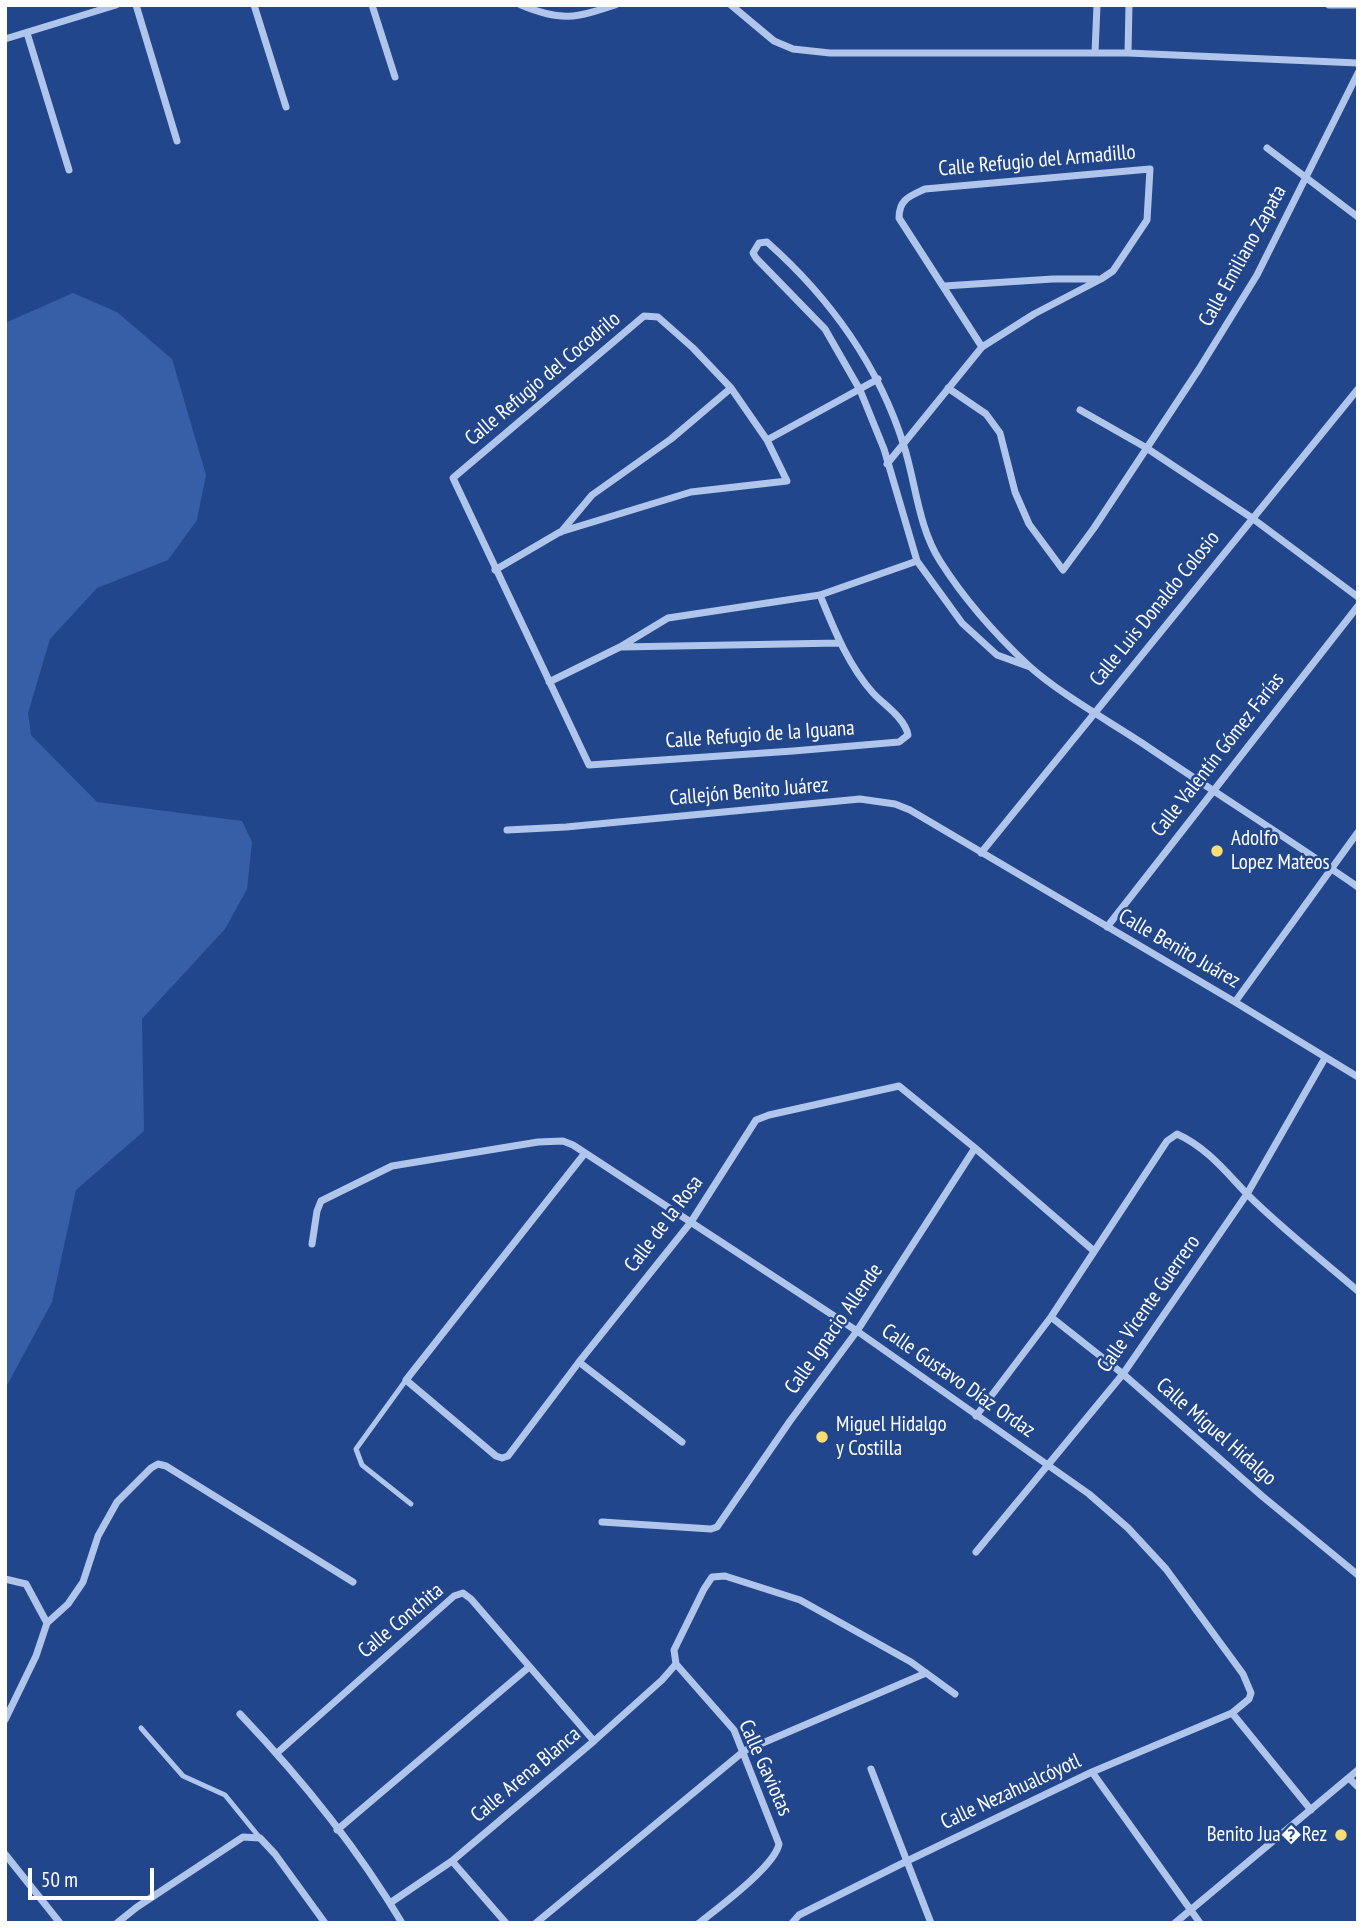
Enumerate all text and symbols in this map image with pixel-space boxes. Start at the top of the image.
street label: Calle Refugio del Armadillo [937,140,1137,182]
street label: Calle Emiliano Zapata [1194,181,1292,331]
street label: Calle Refugio del Cocodrilo [460,307,626,451]
street label: Calle Luis Donaldo Colosio [1085,526,1225,692]
street label: Calle Valentín Gómez Farías [1146,668,1290,842]
street label: Calle Refugio de la Iguana [665,716,855,754]
street label: Callejón Benito Juárez [669,773,829,811]
place label: Adolfo Lopez Mateos [1231,826,1330,876]
marker: Adolfo Lopez Mateos [1209,843,1225,859]
street label: Calle Benito Juárez [1114,904,1244,994]
street label: Calle de la Rosa [619,1171,709,1277]
street label: Calle Vicente Guerrero [1092,1231,1206,1377]
street label: Calle Ignacio Allende [780,1259,888,1399]
street label: Calle Gustavo Díaz Ordaz [876,1319,1040,1443]
street label: Calle Miguel Hidalgo [1151,1373,1281,1491]
place label: Miguel Hidalgo y Costilla [836,1412,946,1462]
marker: Miguel Hidalgo y Costilla [814,1429,830,1445]
street label: Calle Conchita [353,1578,449,1664]
street label: Calle Gaviotas [733,1716,797,1820]
street label: Calle Arena Blanca [466,1722,586,1828]
street label: Calle Nezahualcóyotl [937,1749,1085,1835]
place label: Benito Jua�Rez [1207,1822,1327,1848]
marker: Benito Jua�Rez [1333,1827,1349,1843]
scale bar [32,1854,158,1898]
text: 50 m [41,1866,78,1893]

